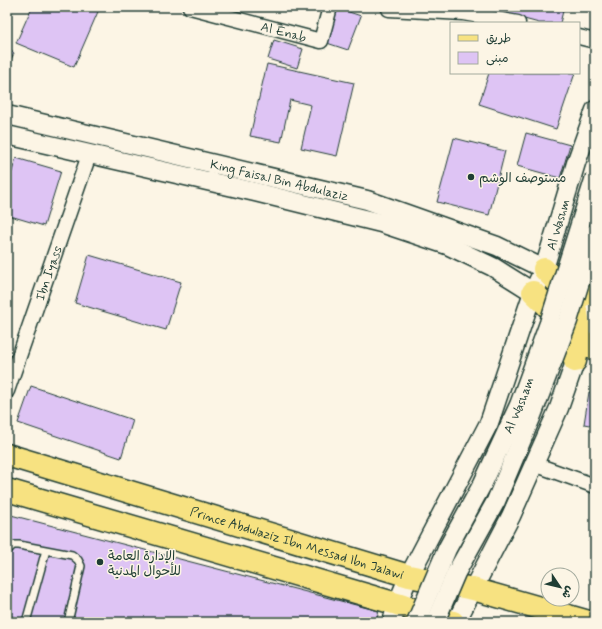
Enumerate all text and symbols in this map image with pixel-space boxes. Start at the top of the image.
street label: Al Enab [259,19,308,47]
legend [450,22,580,74]
text: طريق [486,31,511,47]
text: مبنى [486,51,509,67]
street label: King Faisal Bin Abdulaziz [208,156,351,205]
place label: مستوصف الوشم [479,170,566,188]
marker: مستوصف الوشم [466,172,476,182]
street label: Al Washm [543,197,575,253]
street label: Ibn Iyass [32,244,67,303]
street label: Al Washam [500,375,538,436]
street label: Prince Abdulaziz Ibn Messad Ibn Jalawi [188,504,406,584]
place label: الإدارة العامة للأحوال المدنية [108,548,181,580]
marker: الإدارة العامة للأحوال المدنية [95,557,105,567]
north arrow [540,567,580,607]
text: ش [558,583,577,601]

